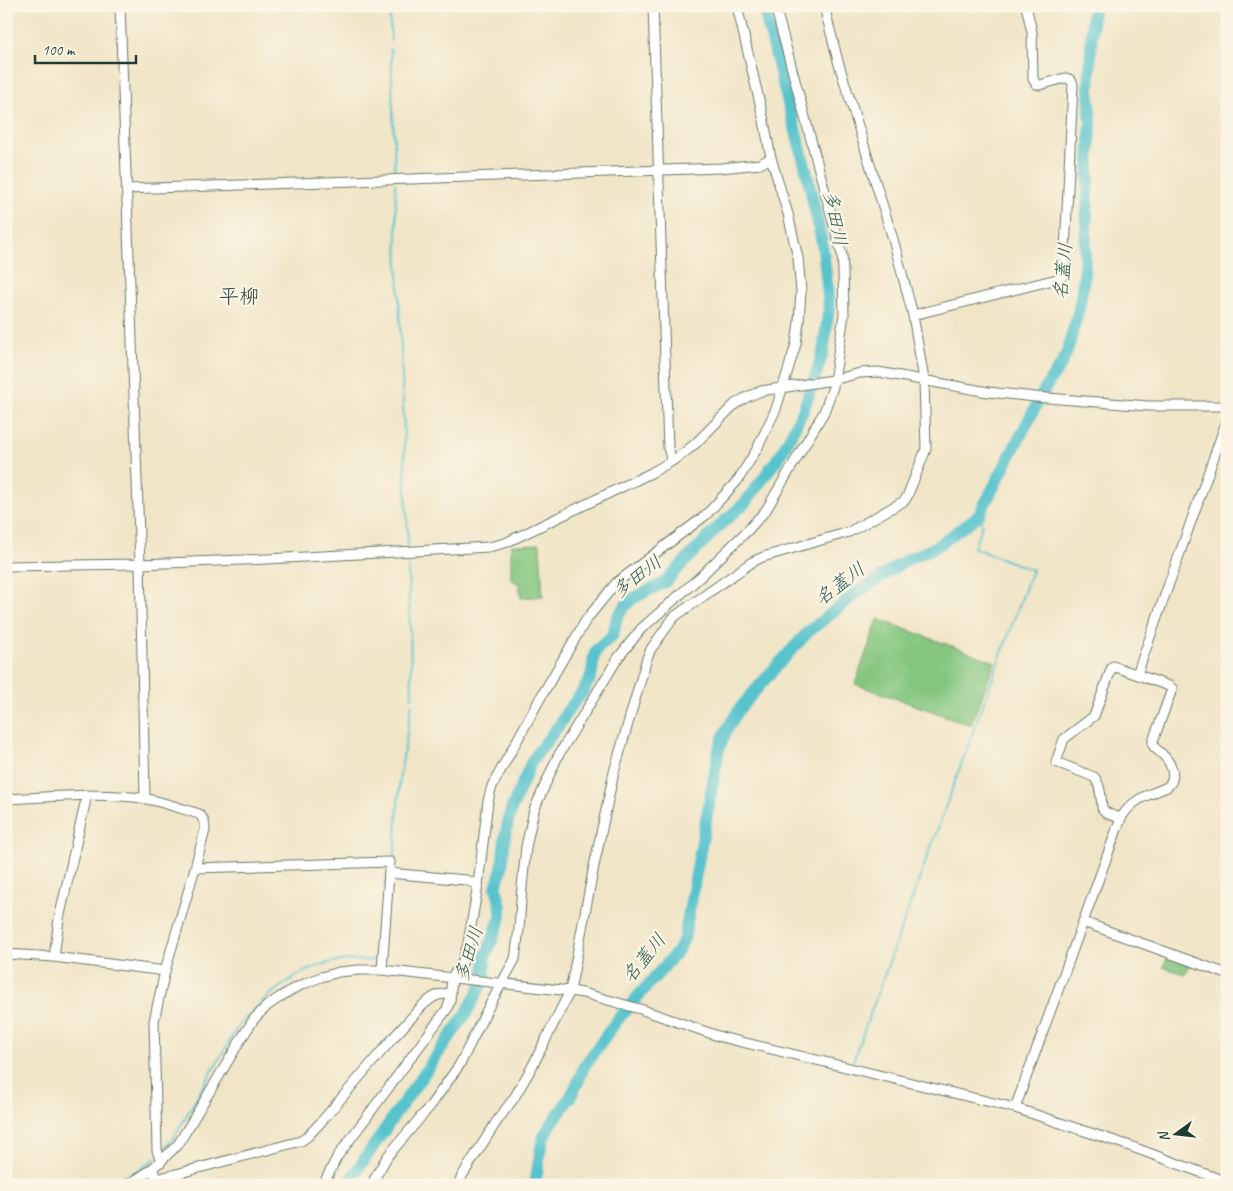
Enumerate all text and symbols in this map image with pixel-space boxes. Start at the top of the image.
scale bar [35,32,136,64]
text: 100 m [42,41,76,60]
water label: 多田川 [818,188,852,248]
water label: 名蓋川 [1048,241,1078,301]
district label: 平柳 [219,284,259,309]
water label: 多田川 [607,550,667,604]
water label: 名蓋川 [810,557,870,611]
water label: 多田川 [449,923,489,985]
water label: 名蓋川 [617,928,671,988]
north arrow [1150,1108,1200,1158]
text: N [1154,1129,1173,1144]

